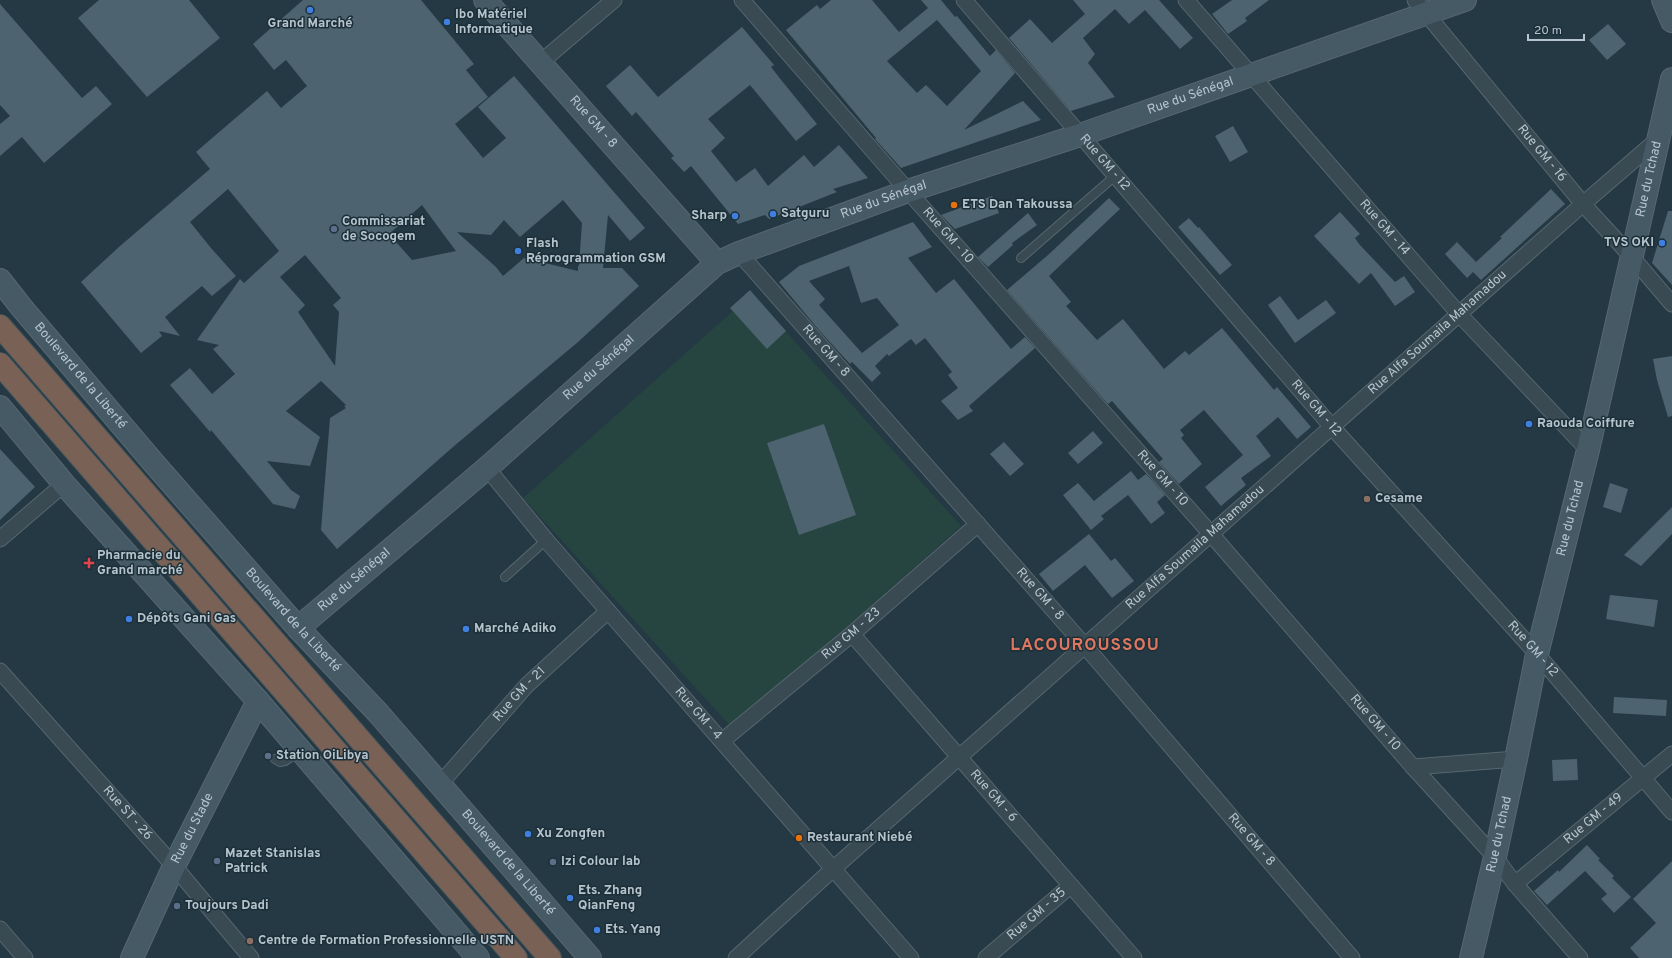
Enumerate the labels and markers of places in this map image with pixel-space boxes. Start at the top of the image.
marker: Grand Marché [305,5,315,15]
place label: Ibo Matériel Informatique [455,7,533,38]
place label: Grand Marché [268,16,352,32]
marker: Ibo Matériel Informatique [442,17,452,27]
place label: ETS Dan Takoussa [962,197,1073,213]
marker: ETS Dan Takoussa [949,200,959,210]
place label: Satguru [781,206,829,222]
place label: Sharp [691,208,727,224]
marker: Satguru [768,209,778,219]
marker: Sharp [730,211,740,221]
place label: Commissariat de Socogem [342,214,425,245]
marker: Commissariat de Socogem [329,224,339,234]
place label: TVS OKI [1604,235,1654,251]
place label: Flash Réprogrammation GSM [526,236,666,267]
marker: TVS OKI [1657,238,1667,248]
marker: Flash Réprogrammation GSM [513,246,523,256]
place label: Raouda Coiffure [1537,416,1635,432]
marker: Raouda Coiffure [1524,419,1534,429]
place label: Cesame [1375,491,1423,507]
marker: Cesame [1362,494,1372,504]
place label: Pharmacie du Grand marché [97,548,183,579]
marker: Pharmacie du Grand marché [84,558,94,568]
place label: Dépôts Gani Gas [137,611,236,627]
marker: Dépôts Gani Gas [124,614,134,624]
place label: Marché Adiko [474,621,556,637]
marker: Marché Adiko [461,624,471,634]
place label: Station OiLibya [276,748,368,764]
marker: Station OiLibya [263,751,273,761]
place label: Xu Zongfen [536,826,605,842]
marker: Xu Zongfen [523,829,533,839]
place label: Restaurant Niebé [807,830,912,846]
marker: Restaurant Niebé [794,833,804,843]
place label: Mazet Stanislas Patrick [225,846,321,877]
place label: Izi Colour lab [561,854,641,870]
marker: Mazet Stanislas Patrick [212,856,222,866]
marker: Izi Colour lab [548,857,558,867]
place label: Ets. Zhang QianFeng [578,883,642,914]
marker: Ets. Zhang QianFeng [565,893,575,903]
place label: Toujours Dadi [185,898,269,914]
marker: Toujours Dadi [172,901,182,911]
place label: Ets. Yang [605,922,661,938]
marker: Ets. Yang [592,925,602,935]
place label: Centre de Formation Professionnelle USTN [258,933,514,949]
marker: Centre de Formation Professionnelle USTN [245,936,255,946]

